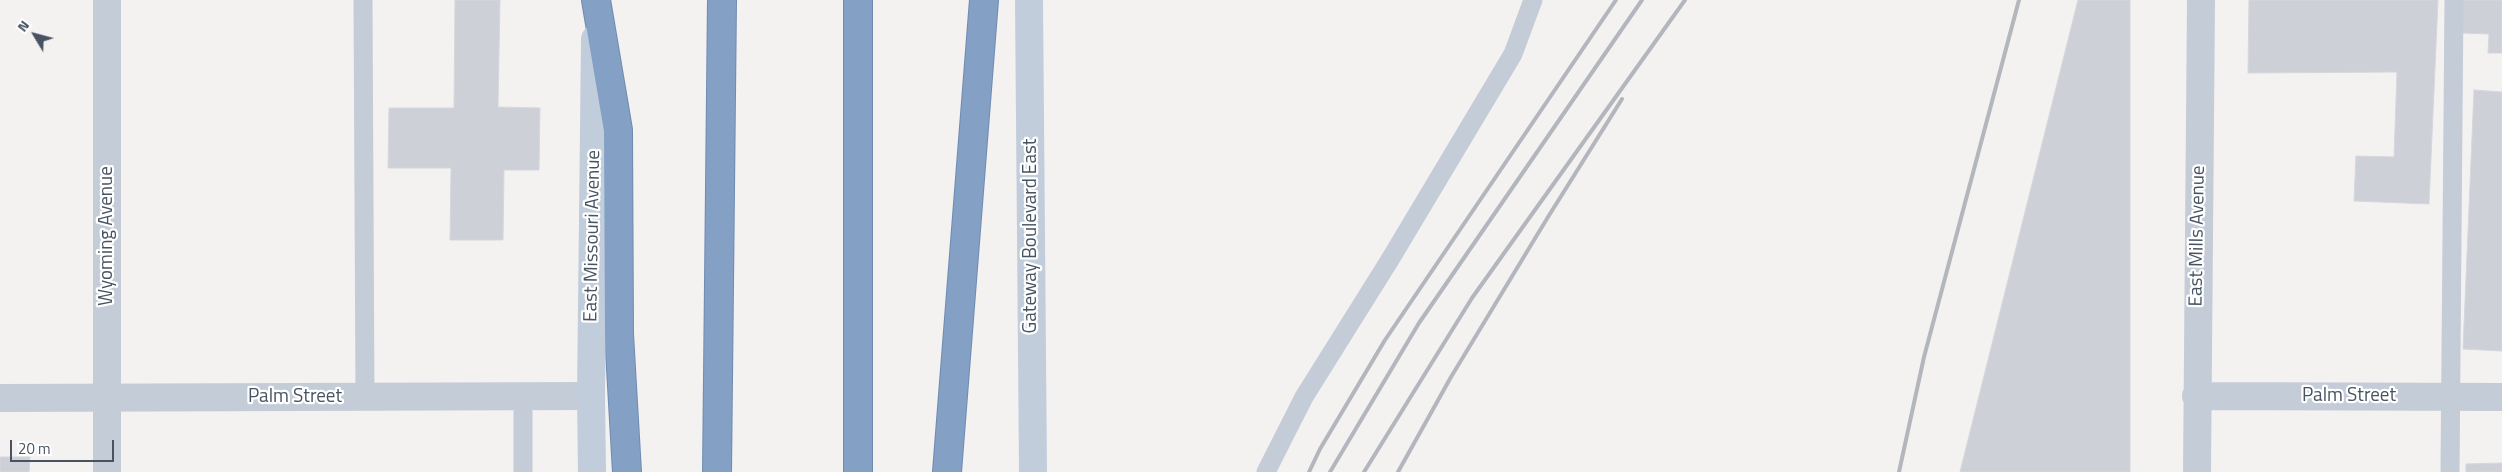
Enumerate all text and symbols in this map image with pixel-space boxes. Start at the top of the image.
north arrow [10,10,60,60]
text: N [11,15,34,36]
street label: Gateway Boulevard East [1020,139,1042,333]
street label: East Missouri Avenue [580,150,606,322]
street label: East Mills Avenue [2185,165,2211,307]
street label: Wyoming Avenue [96,166,118,306]
street label: Palm Street [2302,385,2396,407]
street label: Palm Street [248,386,342,408]
scale bar [12,430,116,462]
text: 20 m [18,437,51,460]

